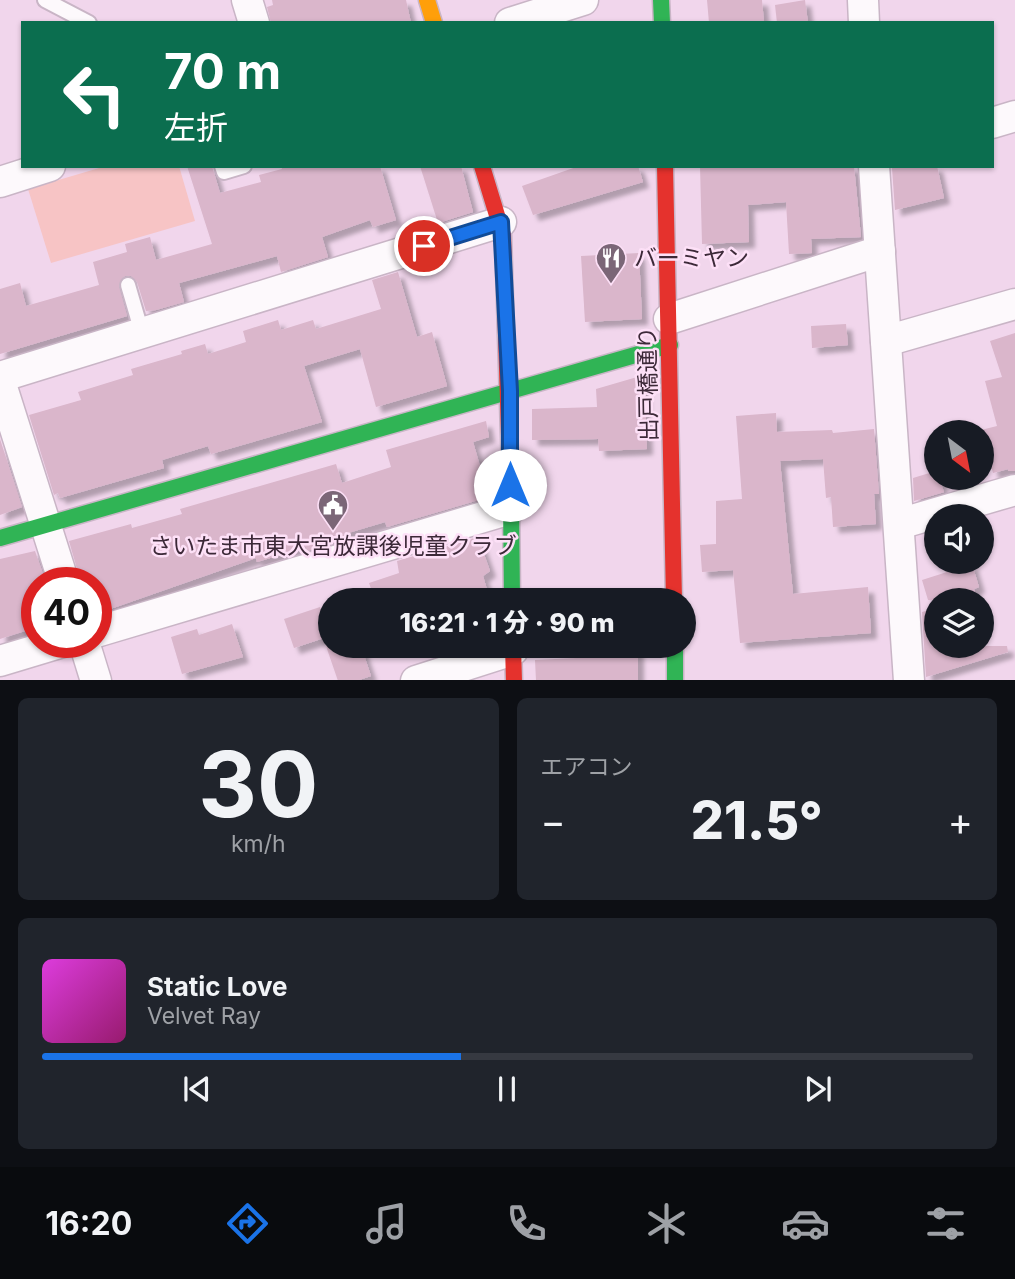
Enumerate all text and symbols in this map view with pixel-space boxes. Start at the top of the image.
text: 70 m [164,42,281,101]
icon: left [49,49,140,140]
text: 左折 [164,108,228,147]
pin [394,216,454,276]
icon: arrive [405,227,443,265]
restaurant icon: バーミヤン [594,241,628,285]
place label: バーミヤン [634,244,749,272]
street label: 出戸橋通り [633,326,663,442]
north arrow [924,420,994,490]
map controls [924,420,994,658]
position arrow [473,448,547,522]
public building icon: さいたま市東大宮放課後児童クラブ [316,488,350,532]
button: sound [924,504,994,574]
place label: さいたま市東大宮放課後児童クラブ [149,532,517,560]
speed limit sign: 40 [21,567,112,658]
button: layers [924,588,994,658]
text: 16:21 · 1 分 · 90 m [399,607,615,638]
text: 30 [198,729,318,839]
text: エアコン [541,753,633,781]
text: 21.5° [691,789,823,852]
text: − [541,798,566,844]
text: + [948,798,973,844]
text: km/h [231,830,286,858]
text: Static Love [147,971,288,1002]
text: Velvet Ray [147,1002,261,1030]
icon: previous [178,1070,216,1108]
icon: pause [488,1070,526,1108]
icon: next [799,1070,837,1108]
icon: directions [223,1199,272,1248]
icon: music [362,1199,411,1248]
icon: phone [502,1199,551,1248]
icon: climate [642,1199,691,1248]
icon: car [781,1199,830,1248]
icon: filters [921,1199,970,1248]
text: 16:20 [45,1204,132,1243]

